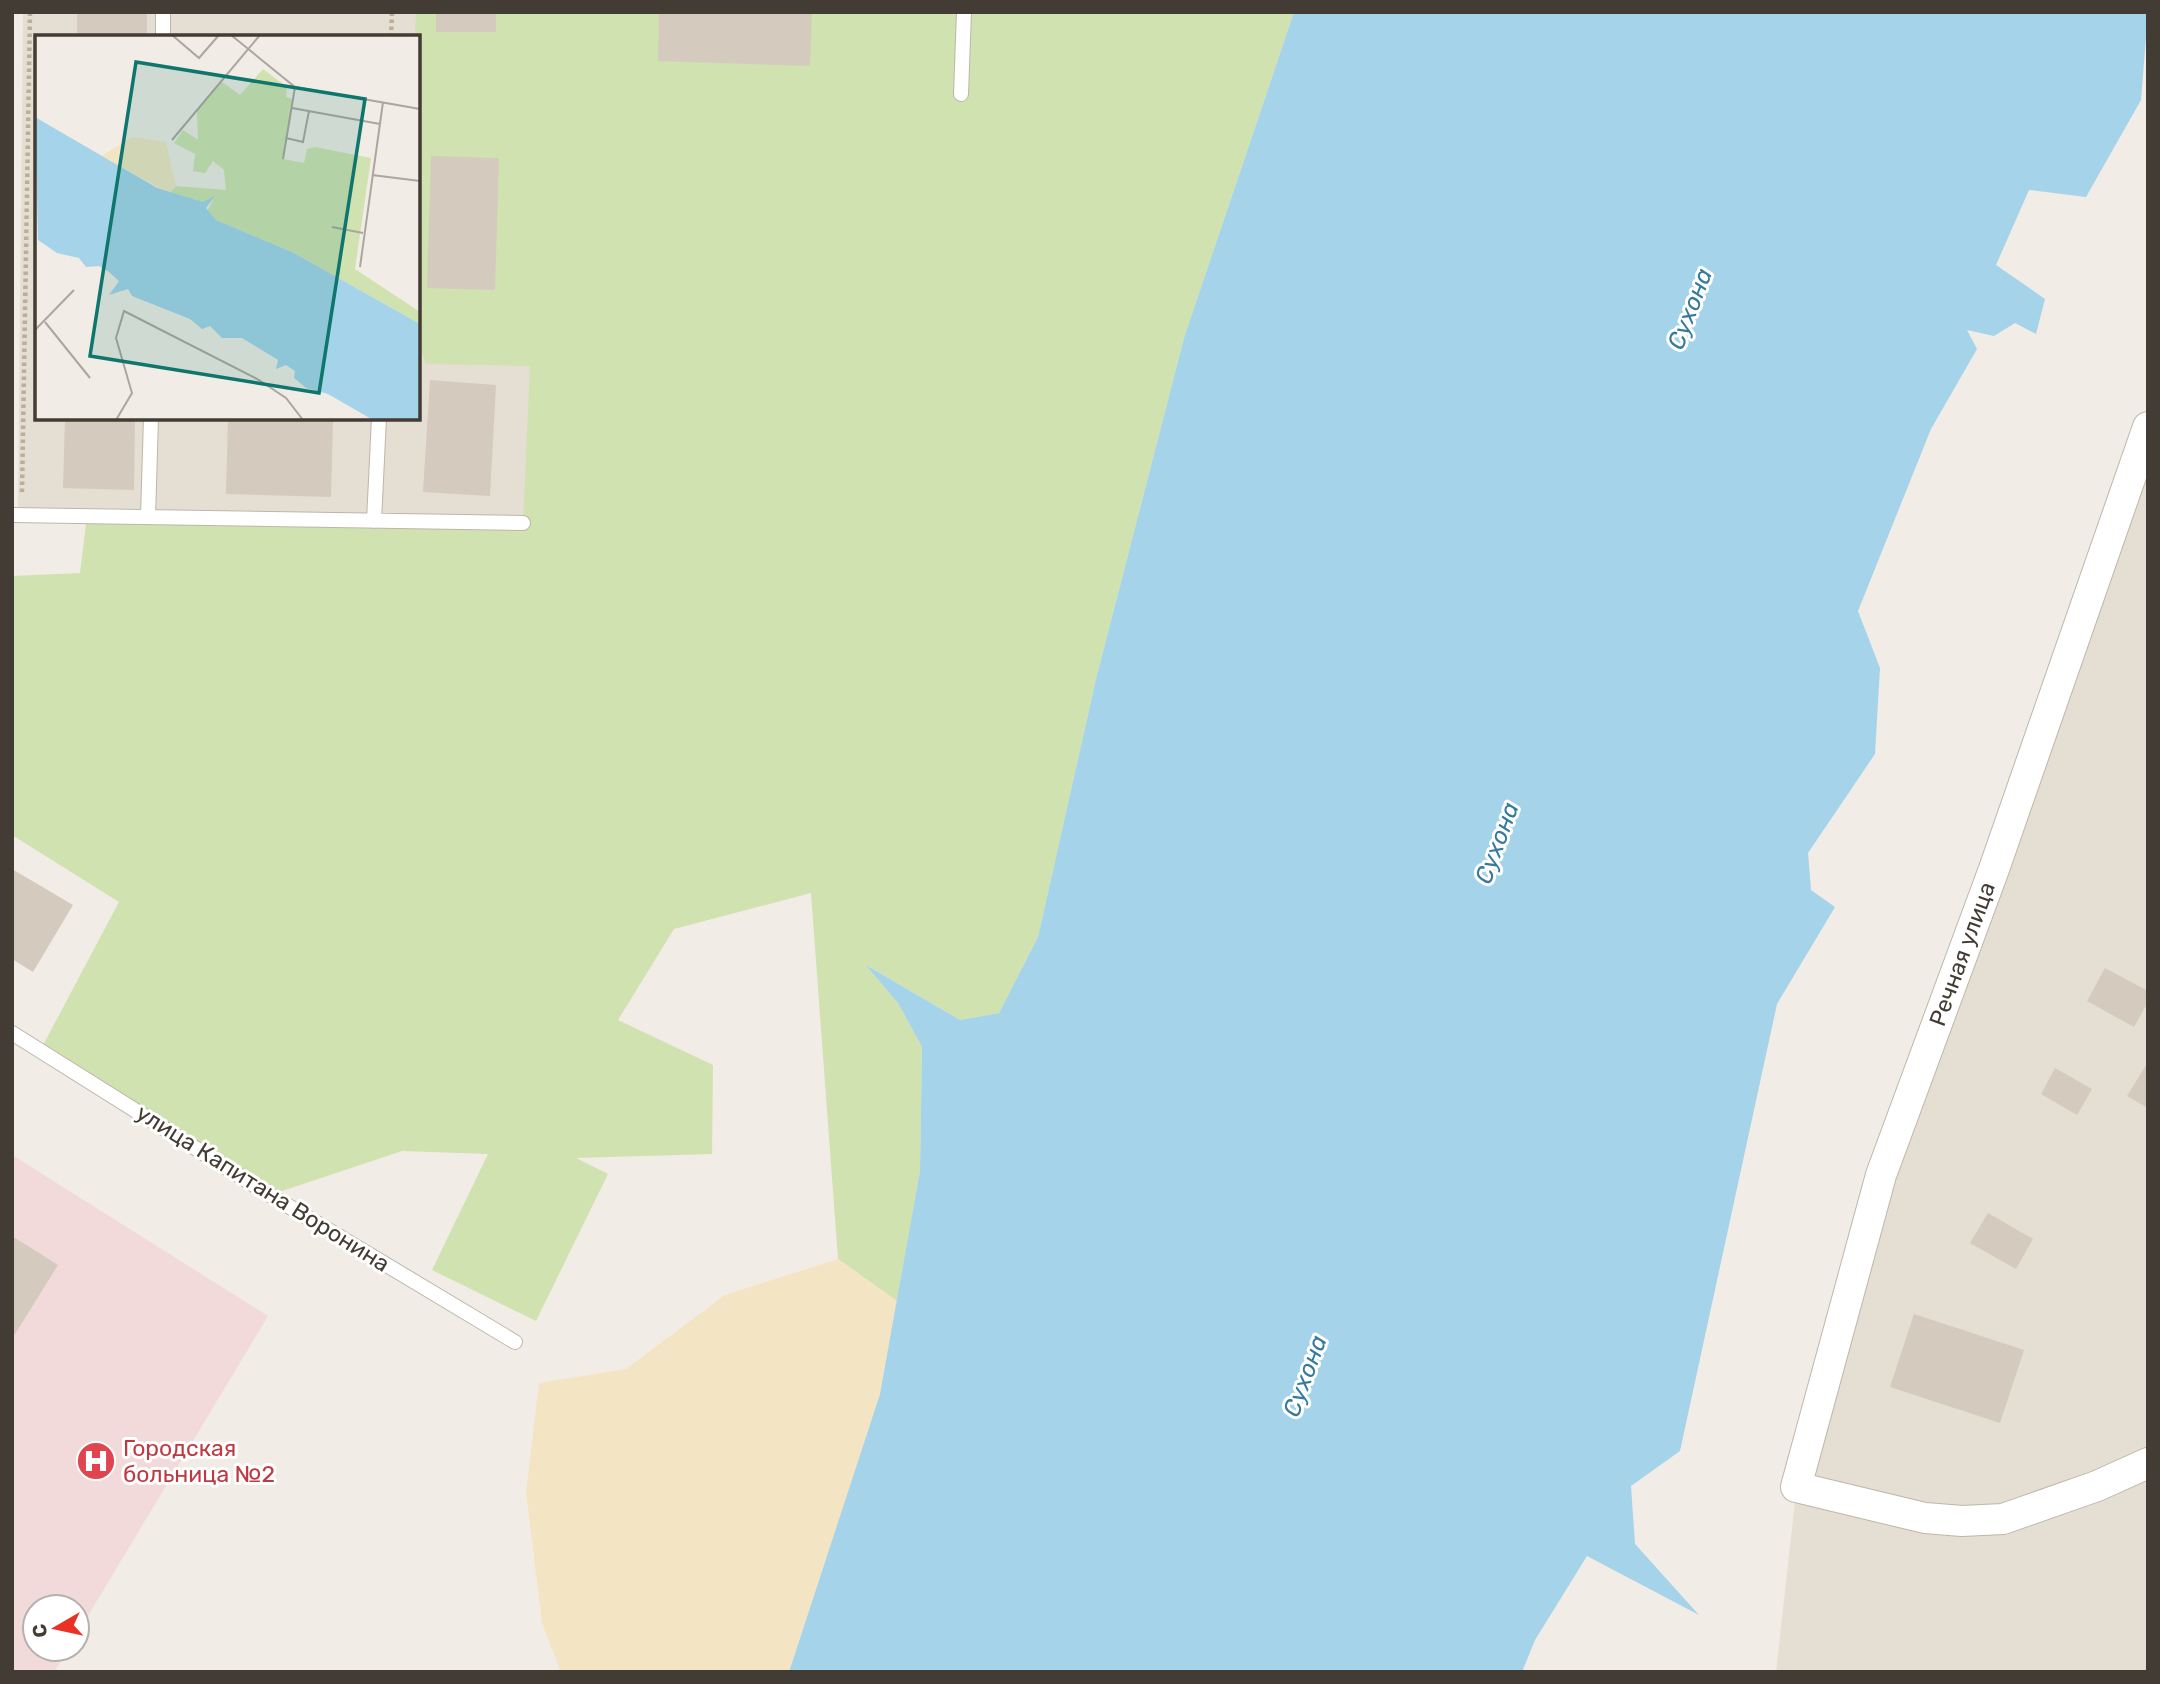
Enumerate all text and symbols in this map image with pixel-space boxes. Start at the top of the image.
inset map [35,35,420,420]
water label: Сухона [1662,264,1718,354]
water label: Сухона [1469,798,1525,888]
street label: Речная улица [1923,878,2001,1030]
street label: улица Капитана Воронина [131,1098,395,1278]
water label: Сухона [1277,1331,1333,1421]
place label: Городская больница №2 [123,1434,275,1488]
hospital icon: Городская больница №2 [75,1440,117,1482]
north arrow [21,1593,91,1663]
text: С [27,1622,52,1639]

